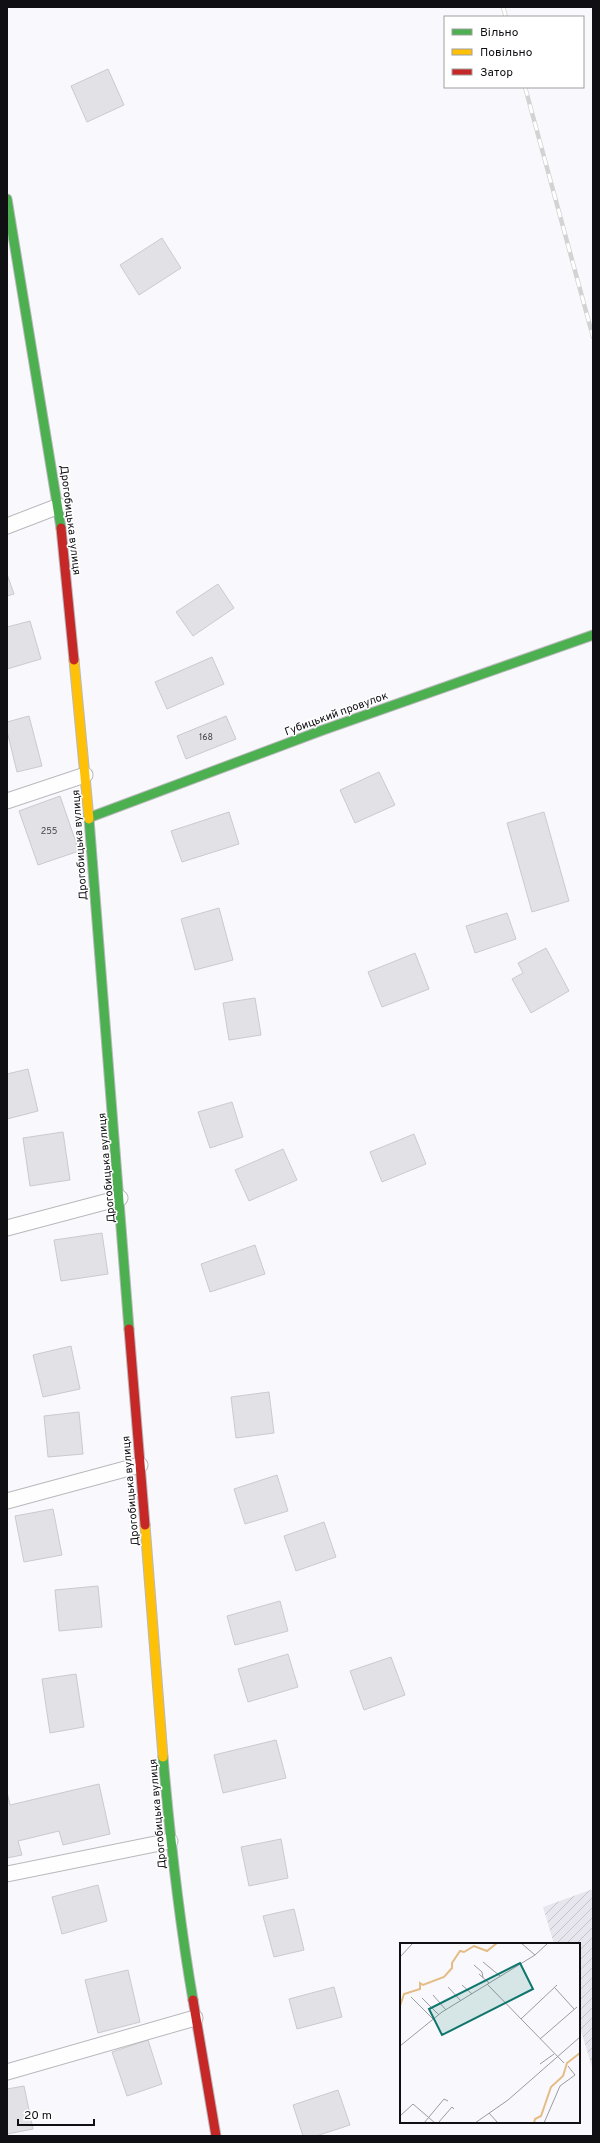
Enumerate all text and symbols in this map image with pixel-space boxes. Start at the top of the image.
legend [444,16,584,88]
text: Вільно [480,25,519,41]
text: Повільно [480,45,533,61]
text: Затор [480,65,513,81]
street label: Дрогобицька вулиця [56,464,84,576]
street label: Губицький провулок [283,689,390,739]
house number: 168 [199,732,213,743]
street label: Дрогобицька вулиця [69,789,91,901]
house number: 255 [41,826,57,837]
street label: Дрогобицька вулиця [95,1112,119,1224]
street label: Дрогобицька вулиця [119,1435,143,1547]
street label: Дрогобицька вулиця [146,1758,170,1870]
inset map [400,1943,580,2123]
scale bar [18,2101,94,2127]
text: 20 m [24,2108,52,2124]

